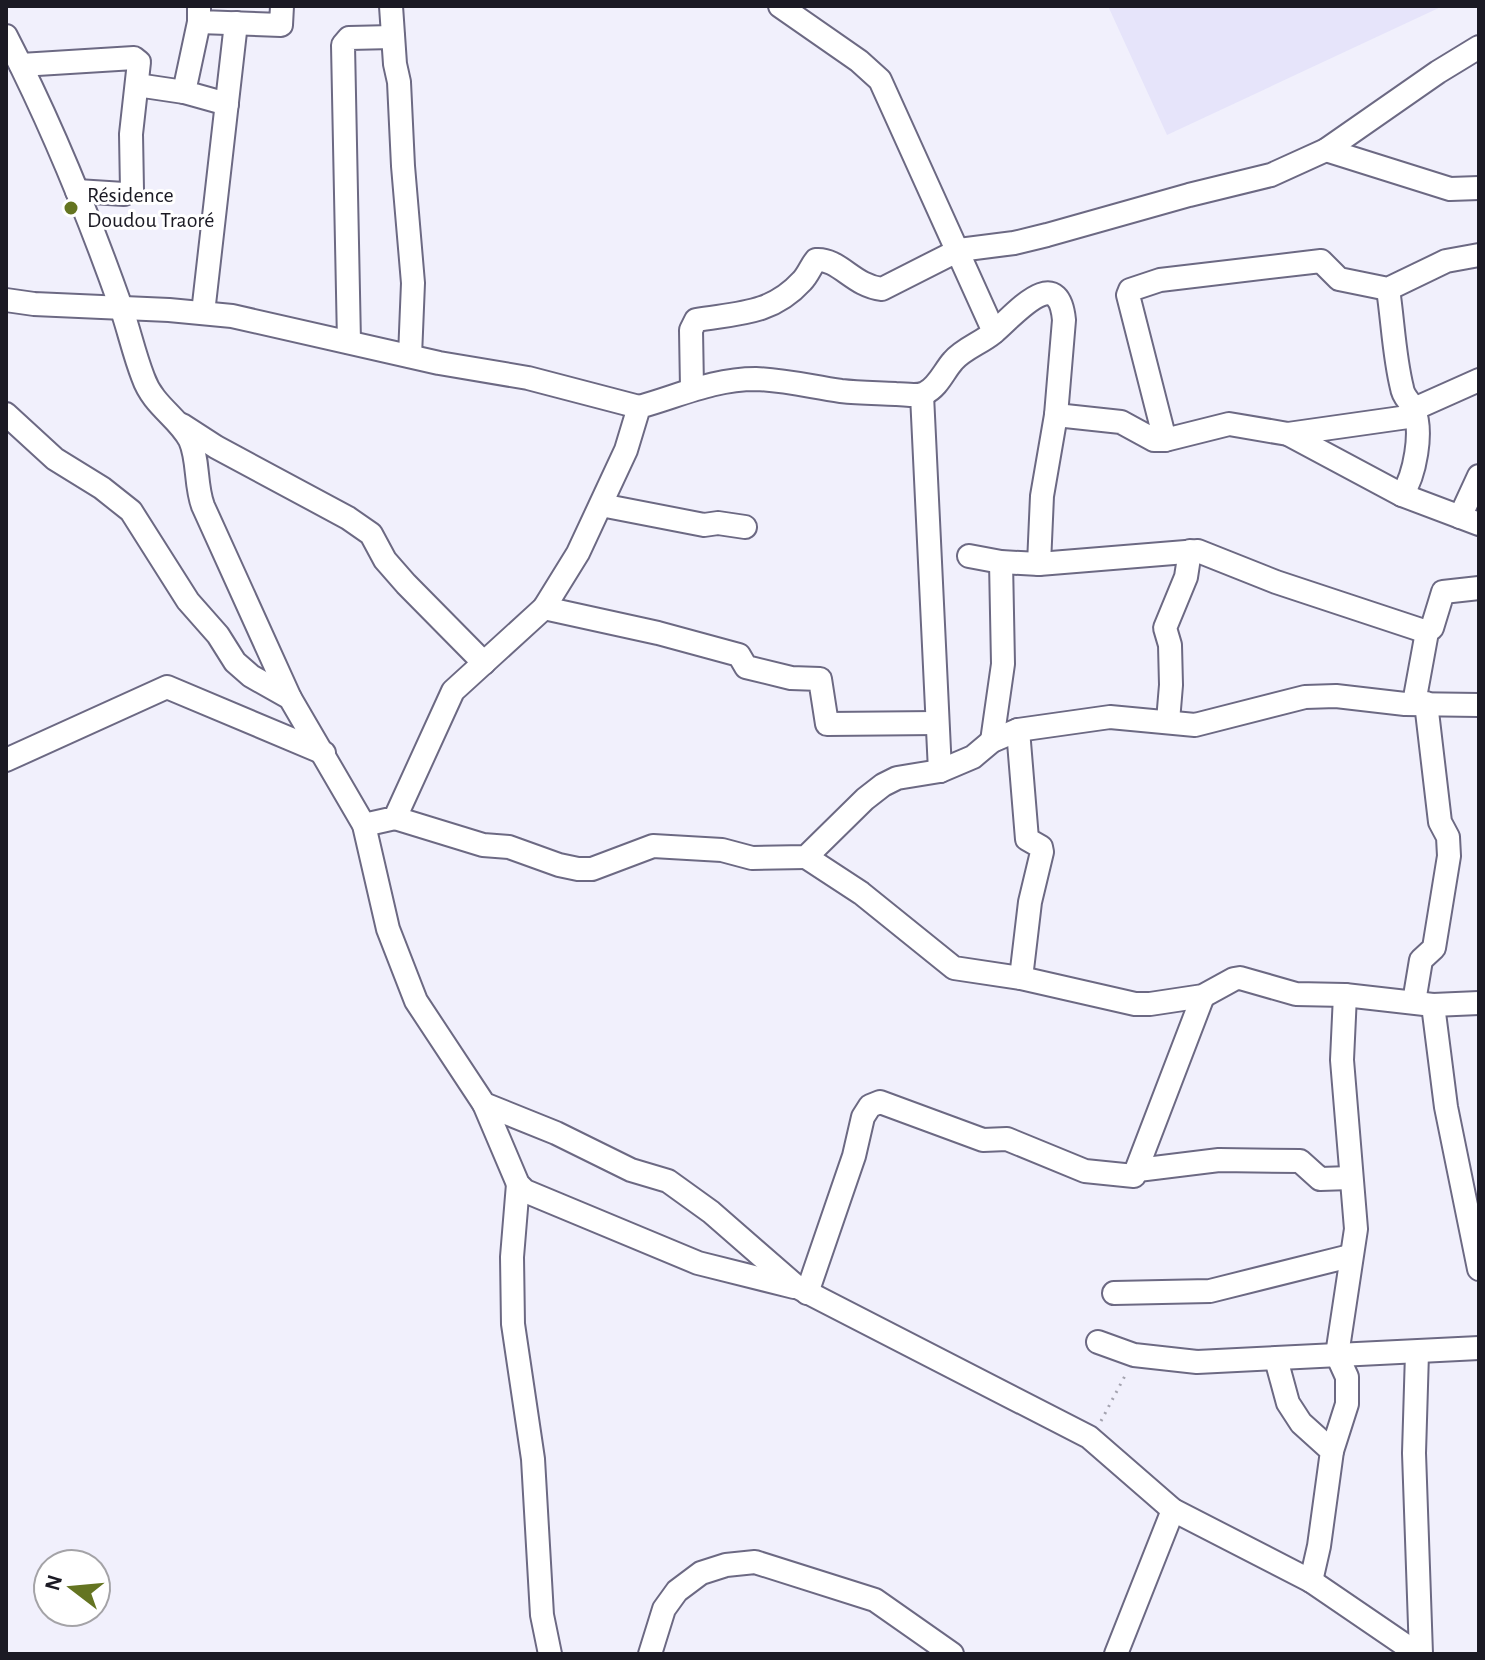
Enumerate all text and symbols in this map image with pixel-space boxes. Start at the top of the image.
place label: Résidence Doudou Traoré [87,184,214,231]
marker: Résidence Doudou Traoré [62,199,80,217]
north arrow [32,1548,112,1628]
text: N [41,1572,66,1593]

